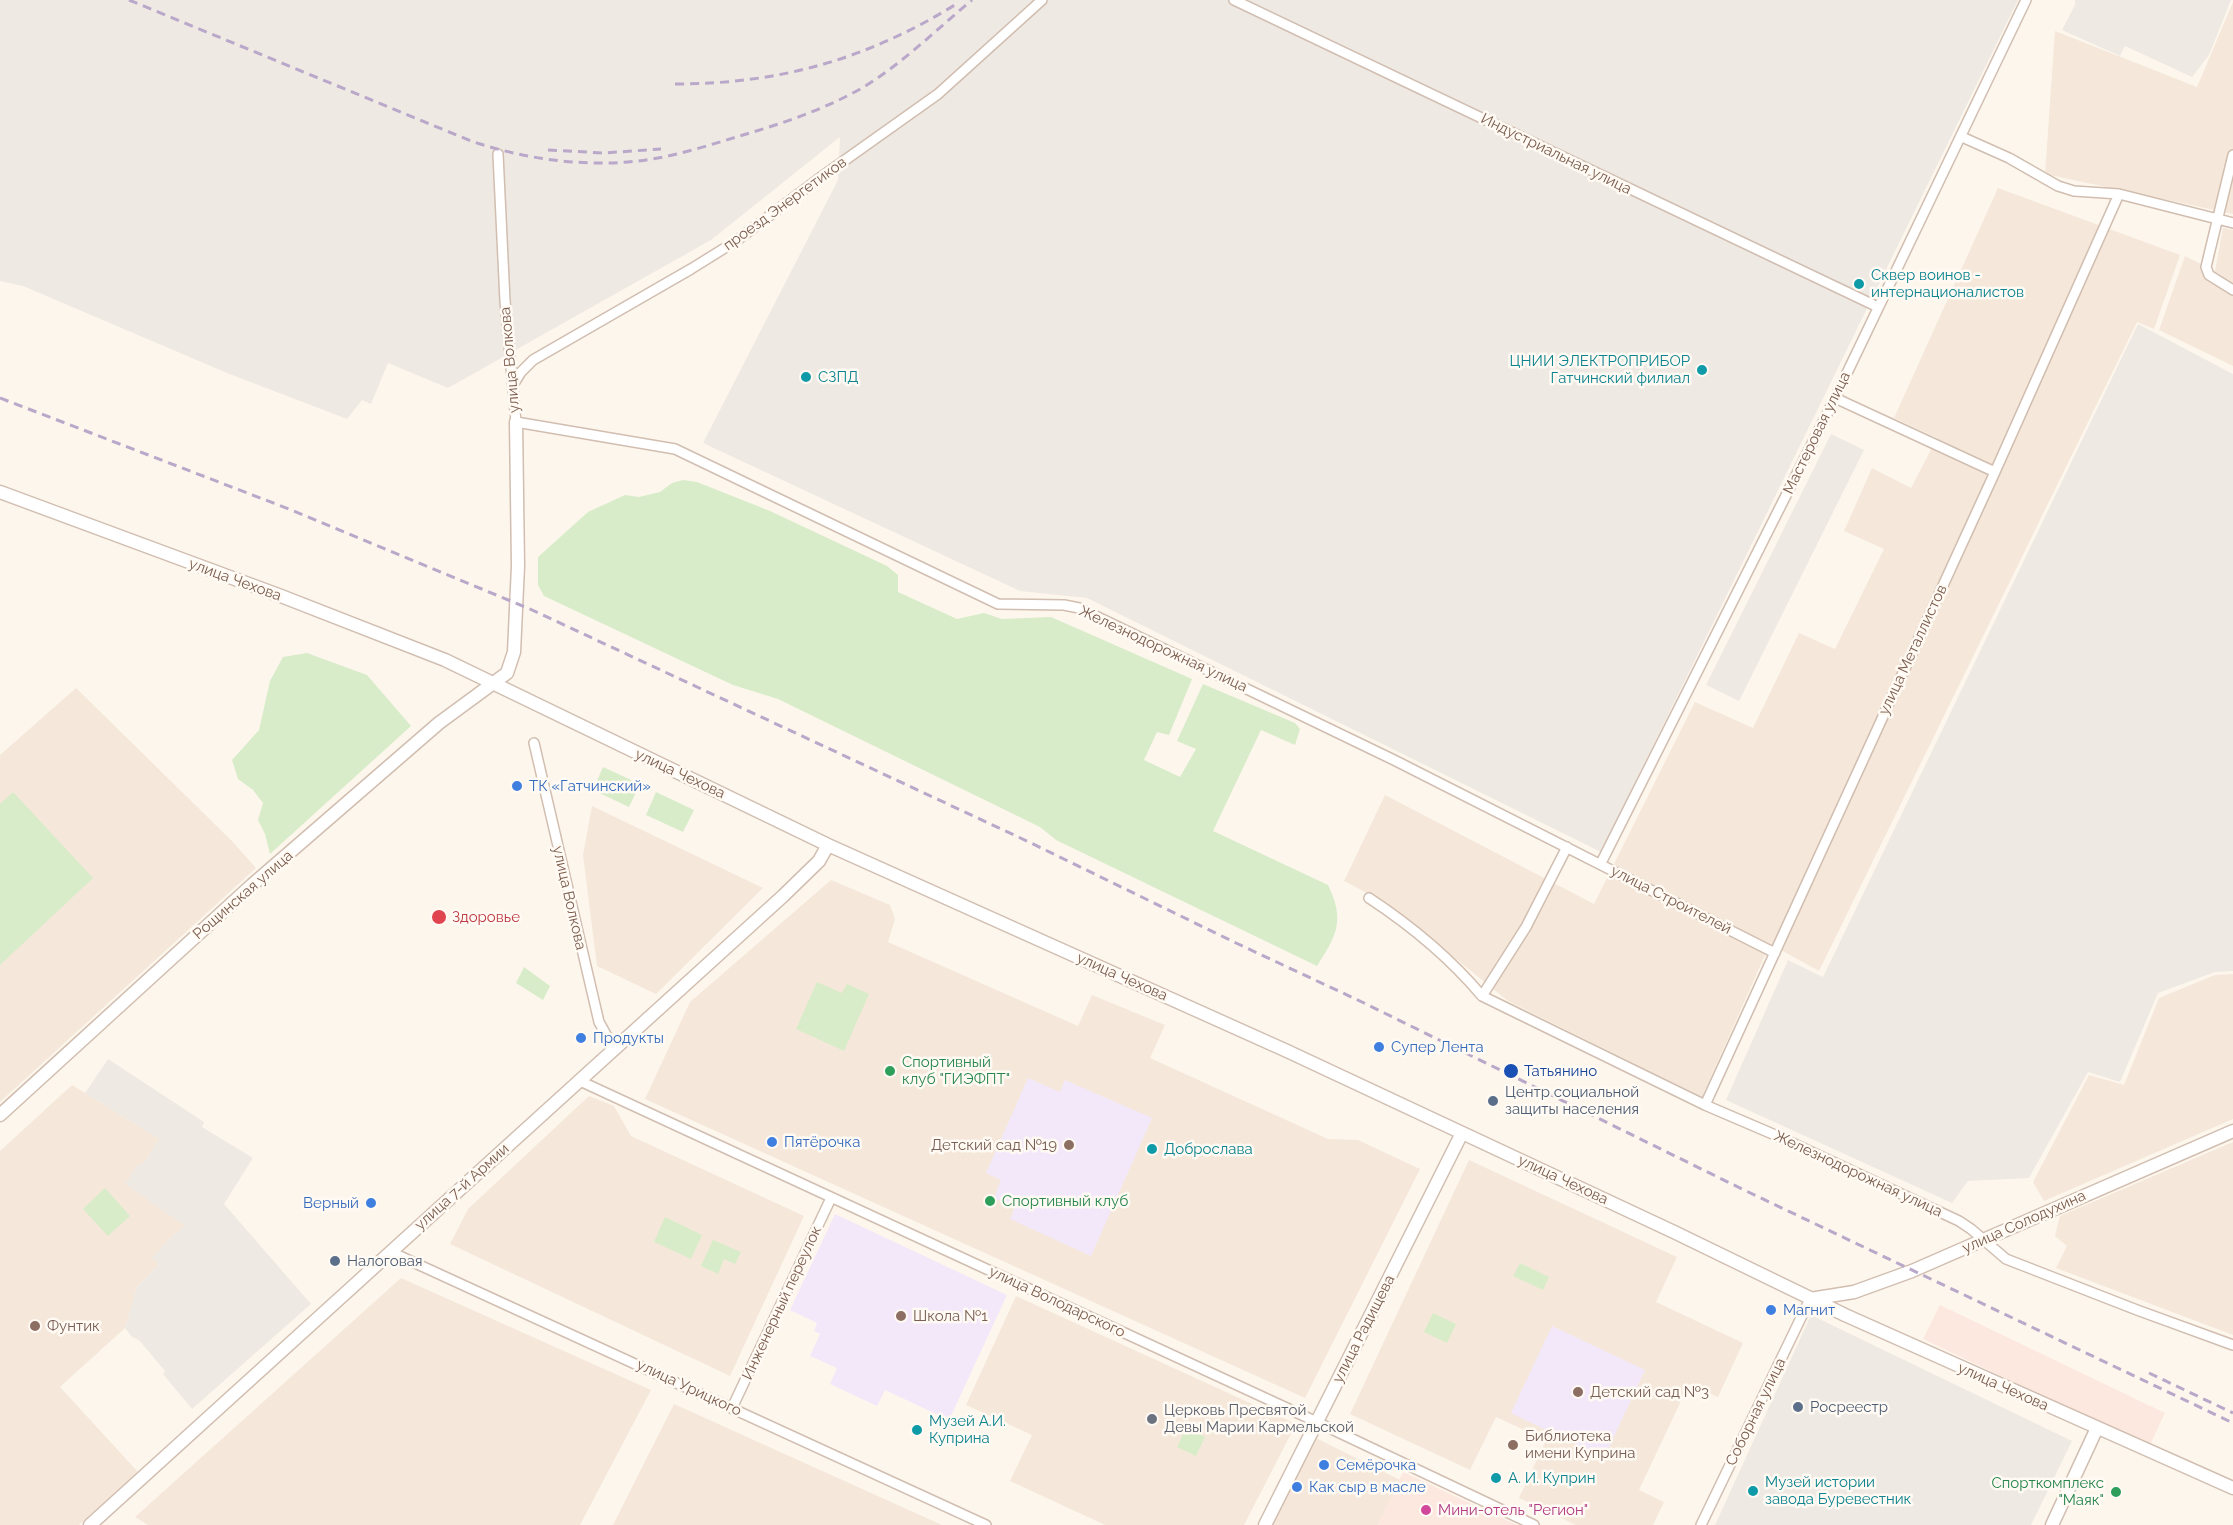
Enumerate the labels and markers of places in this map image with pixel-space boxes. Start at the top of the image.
place label: Сквер воинов - интернационалистов [1871,266,2024,301]
marker: Сквер воинов - интернационалистов [1852,277,1866,291]
place label: ЦНИИ ЭЛЕКТРОПРИБОР Гатчинский филиал [1509,352,1690,387]
marker: ЦНИИ ЭЛЕКТРОПРИБОР Гатчинский филиал [1695,363,1709,377]
place label: СЗПД [818,368,858,386]
marker: СЗПД [799,370,813,384]
place label: ТК «Гатчинский» [529,777,651,795]
marker: ТК «Гатчинский» [510,779,524,793]
marker: Здоровье [430,908,448,926]
place label: Здоровье [452,908,520,926]
place label: Продукты [593,1029,664,1047]
marker: Продукты [574,1031,588,1045]
place label: Супер Лента [1391,1038,1484,1056]
marker: Супер Лента [1372,1040,1386,1054]
place label: Спортивный клуб "ГИЭФПТ" [902,1053,1010,1088]
marker: Татьянино [1502,1062,1520,1080]
place label: Татьянино [1524,1062,1597,1080]
marker: Спортивный клуб "ГИЭФПТ" [883,1064,897,1078]
place label: Центр социальной защиты населения [1505,1083,1639,1118]
marker: Центр социальной защиты населения [1486,1094,1500,1108]
place label: Пятёрочка [784,1133,860,1151]
marker: Пятёрочка [765,1135,779,1149]
place label: Детский сад №19 [931,1136,1057,1154]
marker: Детский сад №19 [1062,1138,1076,1152]
place label: Доброслава [1164,1140,1253,1158]
marker: Доброслава [1145,1142,1159,1156]
place label: Спортивный клуб [1002,1192,1128,1210]
place label: Верный [303,1194,359,1212]
marker: Спортивный клуб [983,1194,997,1208]
marker: Верный [364,1196,378,1210]
place label: Налоговая [347,1252,423,1270]
marker: Налоговая [328,1254,342,1268]
place label: Магнит [1783,1301,1835,1319]
marker: Магнит [1764,1303,1778,1317]
place label: Школа №1 [913,1307,988,1325]
marker: Школа №1 [894,1309,908,1323]
place label: Фунтик [47,1317,100,1335]
marker: Фунтик [28,1319,42,1333]
place label: Детский сад №3 [1590,1383,1709,1401]
marker: Детский сад №3 [1571,1385,1585,1399]
place label: Росреестр [1810,1398,1888,1416]
marker: Росреестр [1791,1400,1805,1414]
place label: Церковь Пресвятой Девы Марии Кармельской [1164,1401,1354,1436]
place label: Музей А.И. Куприна [929,1412,1006,1447]
marker: Церковь Пресвятой Девы Марии Кармельской [1145,1412,1159,1426]
marker: Музей А.И. Куприна [910,1423,924,1437]
place label: Библиотека имени Куприна [1525,1427,1635,1462]
marker: Библиотека имени Куприна [1506,1438,1520,1452]
place label: Семёрочка [1336,1456,1416,1474]
marker: Семёрочка [1317,1458,1331,1472]
place label: А. И. Куприн [1508,1469,1595,1487]
marker: А. И. Куприн [1489,1471,1503,1485]
place label: Музей истории завода Буревестник [1765,1473,1911,1508]
place label: Спорткомплекс "Маяк" [1992,1474,2104,1509]
place label: Как сыр в масле [1309,1478,1426,1496]
marker: Как сыр в масле [1290,1480,1304,1494]
marker: Музей истории завода Буревестник [1746,1484,1760,1498]
marker: Спорткомплекс "Маяк" [2109,1485,2123,1499]
place label: Мини-отель "Регион" [1438,1501,1588,1519]
marker: Мини-отель "Регион" [1419,1503,1433,1517]

